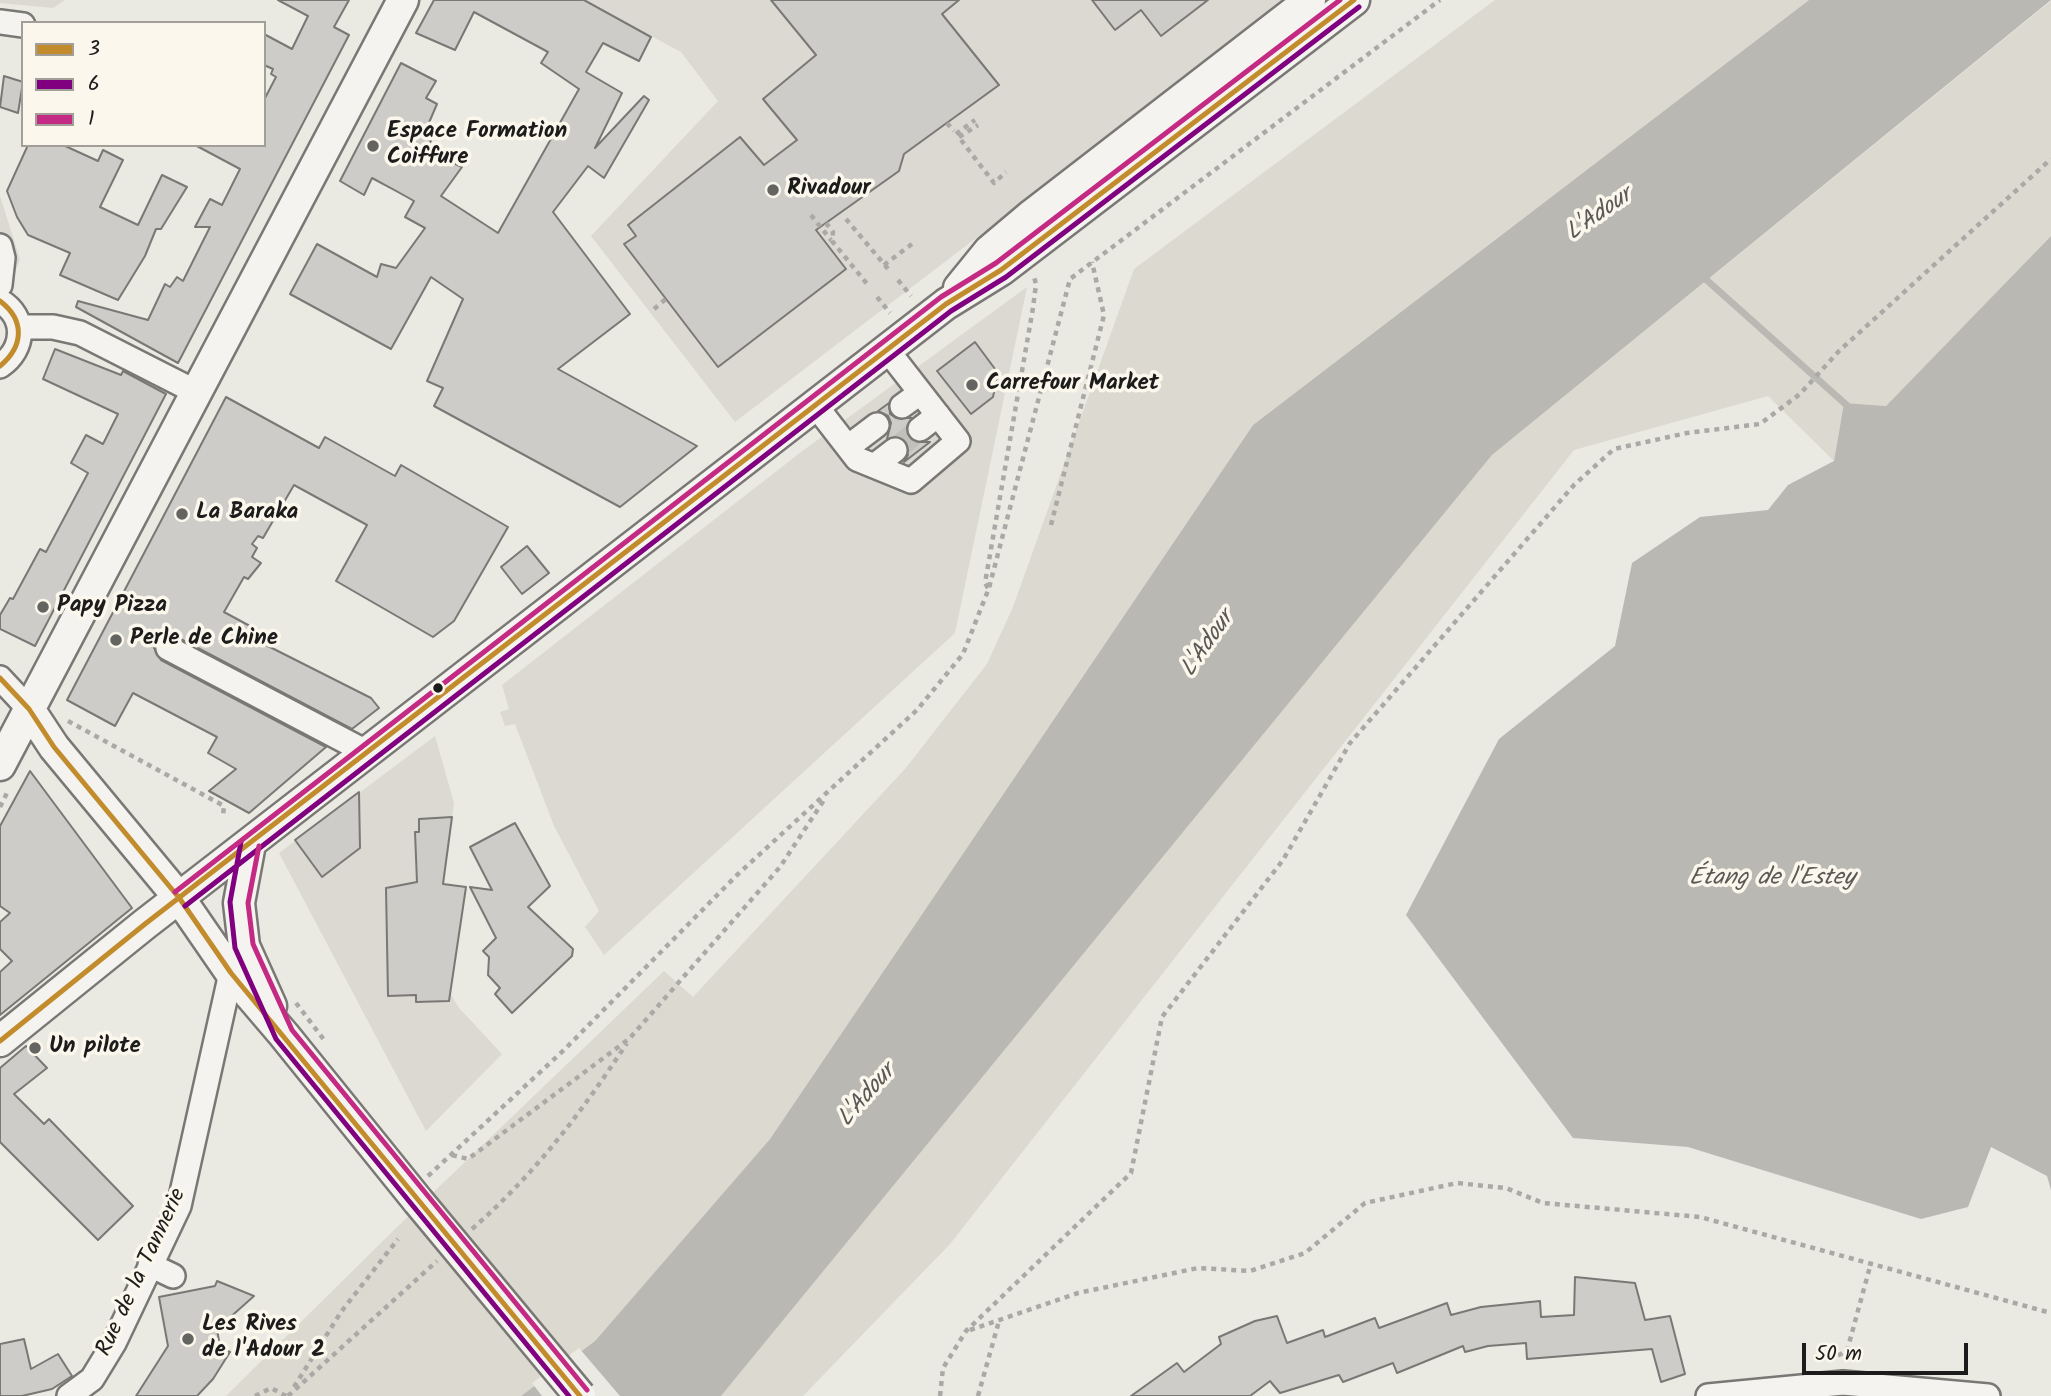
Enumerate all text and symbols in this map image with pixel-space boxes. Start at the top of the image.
legend [21,21,266,147]
text: 3 [88,33,100,66]
text: 6 [88,68,100,101]
text: 1 [88,103,95,136]
place label: Espace Formation Coiffure [387,119,567,173]
marker: Espace Formation Coiffure [365,138,381,154]
place label: Rivadour [787,176,871,204]
marker: Rivadour [765,182,781,198]
water label: L'Adour [1562,183,1638,249]
place label: Carrefour Market [986,371,1159,399]
marker: Carrefour Market [964,377,980,393]
place label: La Baraka [196,500,298,528]
marker: La Baraka [174,506,190,522]
place label: Papy Pizza [57,593,167,621]
marker: Papy Pizza [35,599,51,615]
water label: L'Adour [1176,607,1242,683]
place label: Perle de Chine [130,626,278,654]
marker: Perle de Chine [108,632,124,648]
unlabelled marker [431,681,445,695]
water label: Étang de l'Estey [1689,866,1855,894]
place label: Un pilote [49,1034,141,1062]
marker: Un pilote [27,1040,43,1056]
water label: L'Adour [833,1060,903,1134]
street label: Rue de la Tannerie [92,1185,194,1361]
place label: Les Rives de l'Adour 2 [202,1312,325,1366]
scale bar [1806,1330,1972,1374]
marker: Les Rives de l'Adour 2 [180,1331,196,1347]
text: 50 m [1815,1338,1862,1371]

